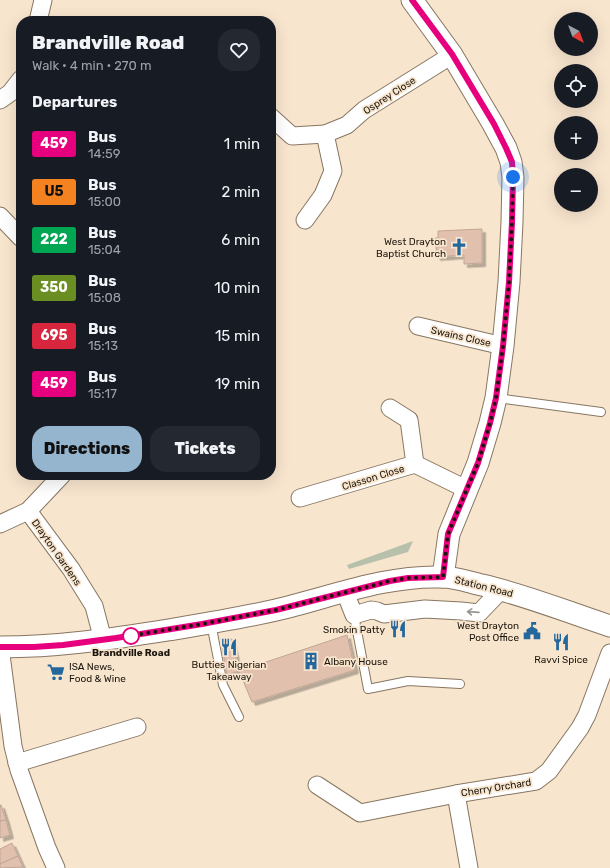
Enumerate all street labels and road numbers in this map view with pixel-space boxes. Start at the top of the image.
street label: Osprey Close [361,74,418,117]
street label: Swains Close [430,324,492,350]
street label: Classon Close [341,463,406,493]
street label: Drayton Gardens [29,517,84,588]
street label: Station Road [453,574,514,600]
street label: Cherry Orchard [460,777,532,799]

